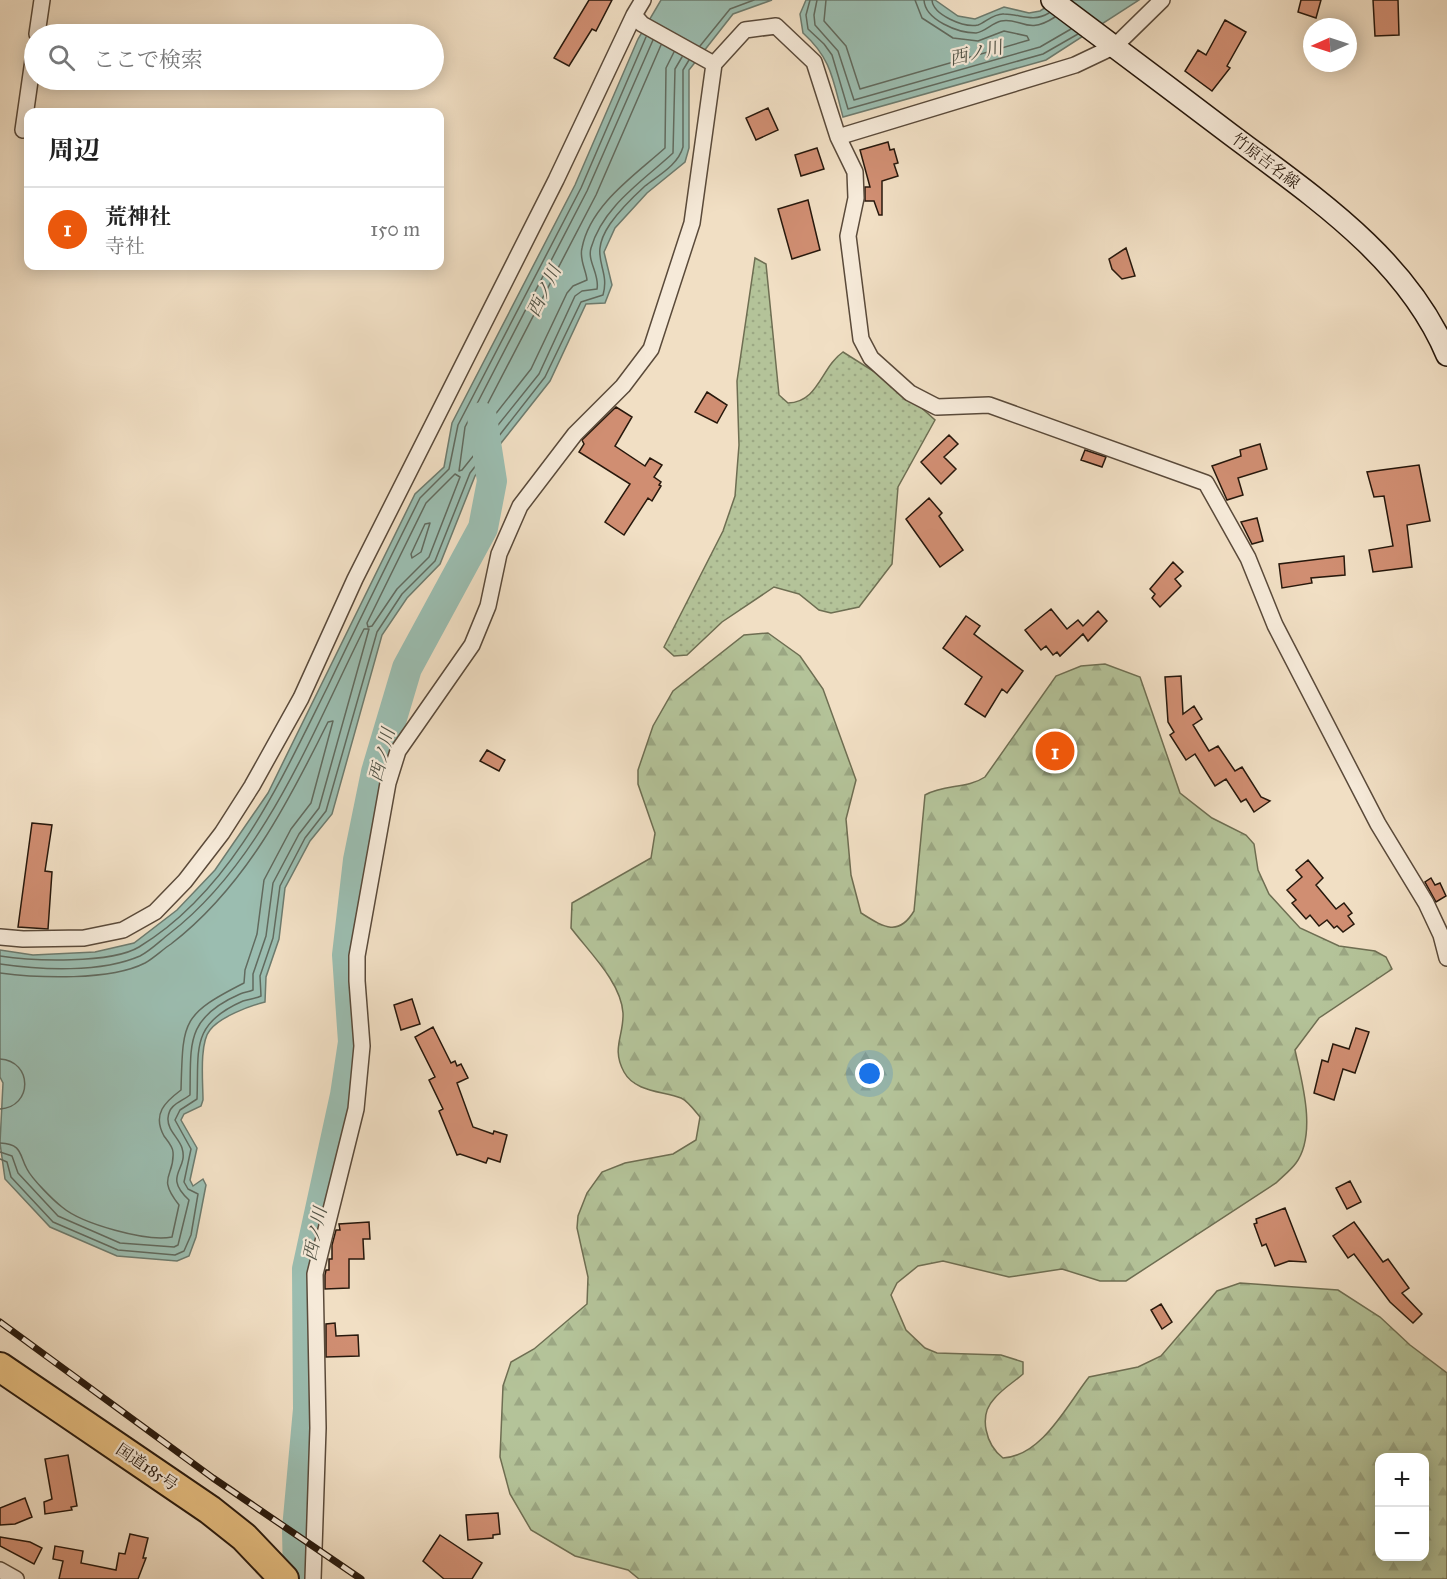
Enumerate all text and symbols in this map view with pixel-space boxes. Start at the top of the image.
north arrow [1303,18,1357,72]
search box [24,24,444,90]
water label: 西ノ川 [947,36,1007,70]
icon: search [45,41,78,74]
text: ここで検索 [93,46,203,73]
street label: 竹原吉名線 [1228,129,1304,193]
text: 周辺 [48,134,100,166]
text: 荒神社 [105,203,171,230]
text: 1 [64,217,71,241]
text: 150 m [370,217,420,241]
text: 寺社 [105,234,145,258]
water label: 西ノ川 [522,260,567,320]
water label: 西ノ川 [364,724,400,784]
pin: 1 [1036,728,1074,774]
your location [855,1059,884,1088]
water label: 西ノ川 [299,1203,332,1263]
street label: 国道185号 [113,1439,181,1495]
map controls [1375,1453,1429,1561]
button: + [1375,1453,1429,1507]
button: − [1375,1507,1429,1561]

